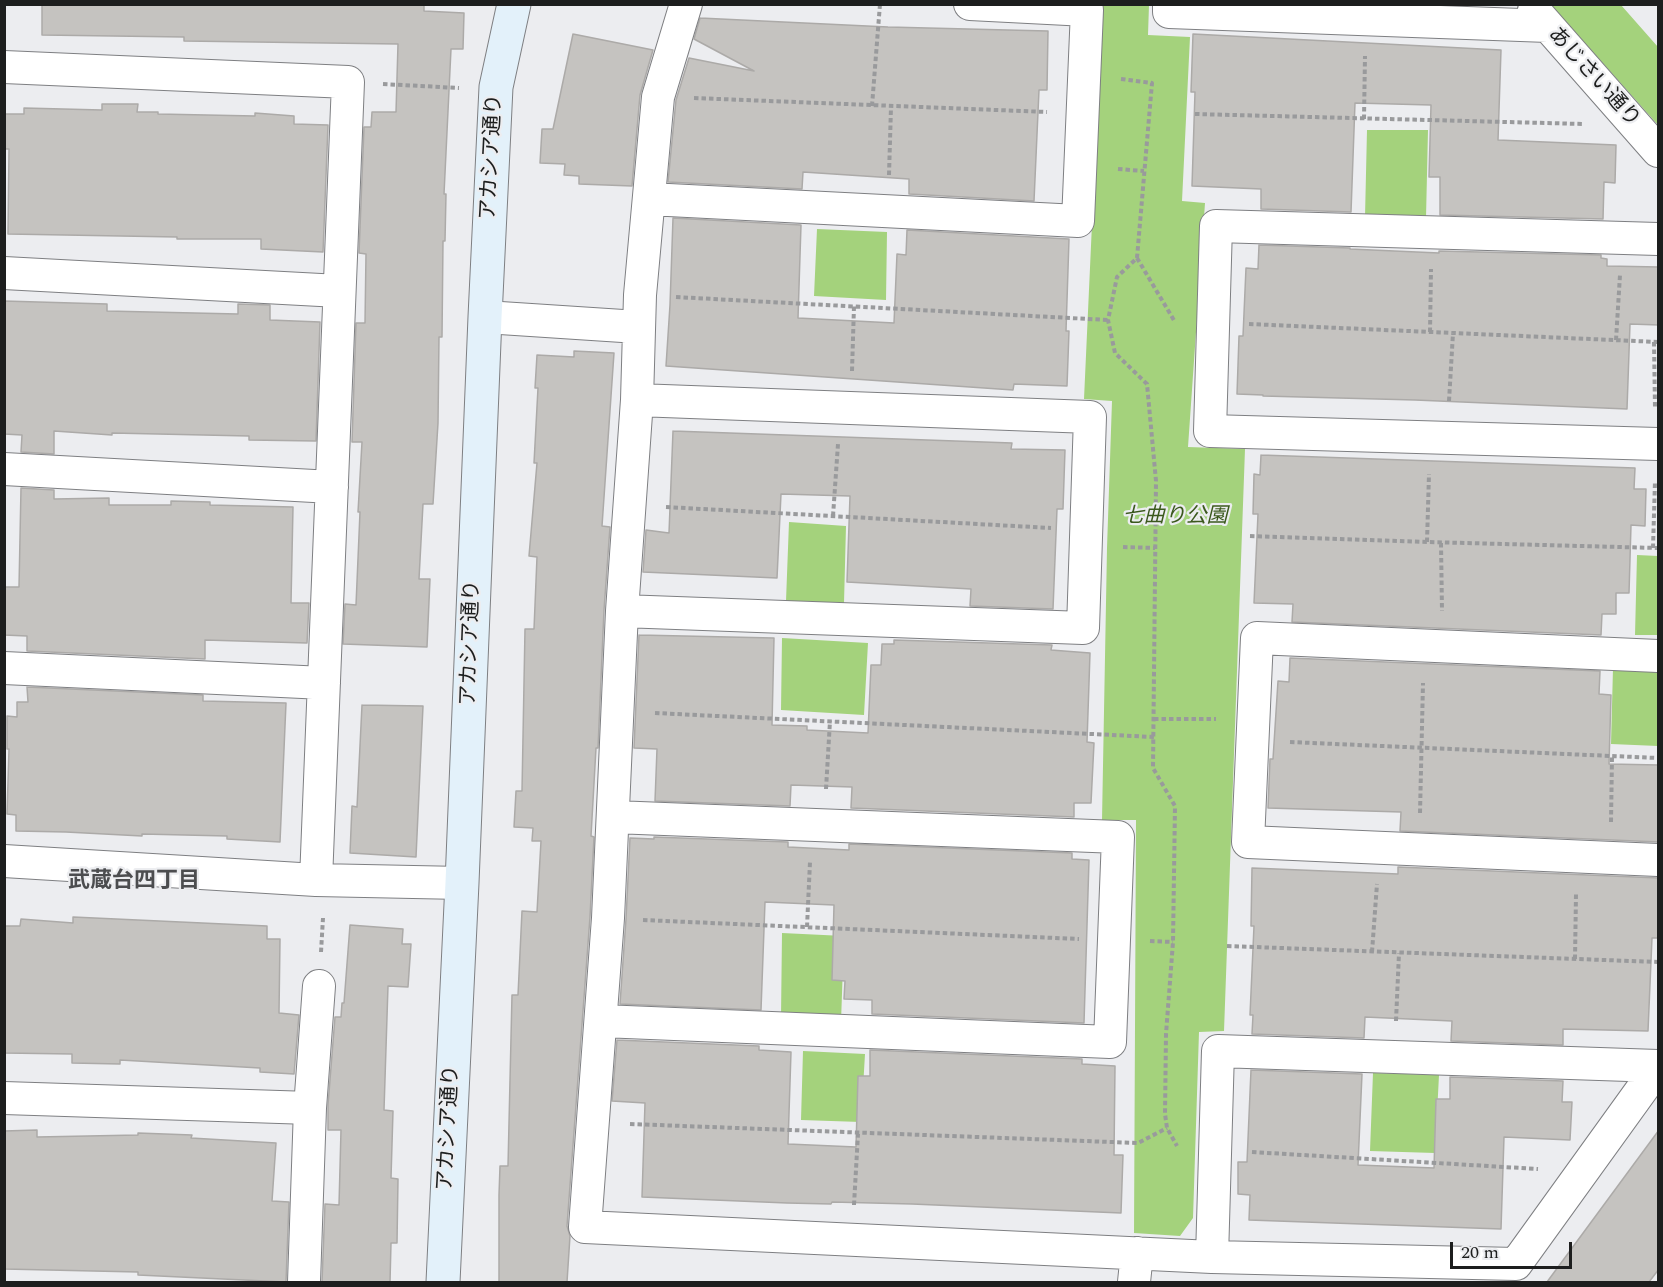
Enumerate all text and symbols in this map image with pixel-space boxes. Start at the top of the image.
street label: あじさい通り [1541,23,1645,133]
street label: アカシア通り [477,93,509,221]
park label: 七曲り公園 [1123,505,1227,531]
street label: アカシア通り [457,580,487,706]
district label: 武蔵台四丁目 [68,870,200,896]
street label: アカシア通り [434,1064,466,1192]
scale bar [1453,1230,1574,1268]
text: 20 m [1461,1239,1499,1266]

